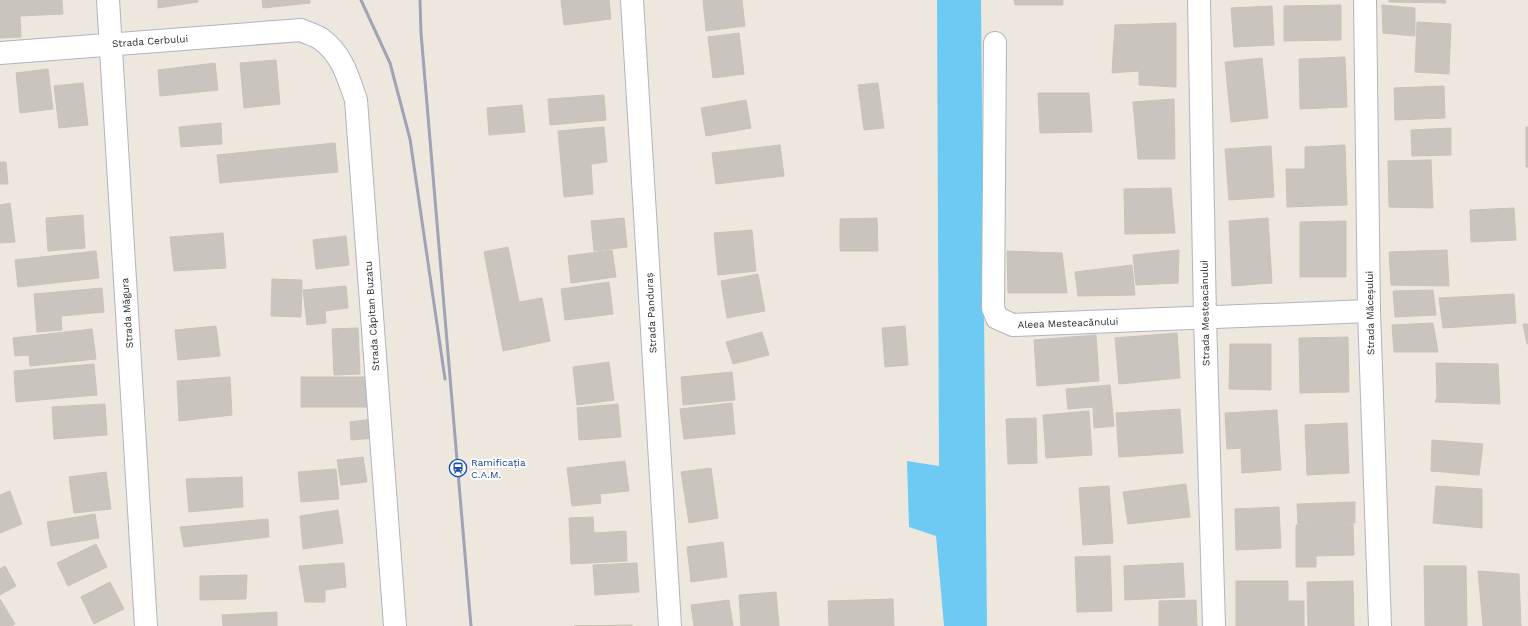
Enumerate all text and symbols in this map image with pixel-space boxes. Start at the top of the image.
street label: Strada Cerbului [112,33,188,49]
street label: Strada Mesteacănului [1199,260,1211,366]
street label: Strada Căpitan Buzatu [363,261,381,371]
street label: Strada Măceșului [1364,271,1376,355]
street label: Strada Panduraș [643,272,659,354]
street label: Strada Măgura [119,277,135,349]
street label: Aleea Mesteacănului [1018,316,1118,330]
place label: Ramificația C.A.M. [471,457,526,480]
station icon: Ramificația C.A.M. [448,458,468,478]

